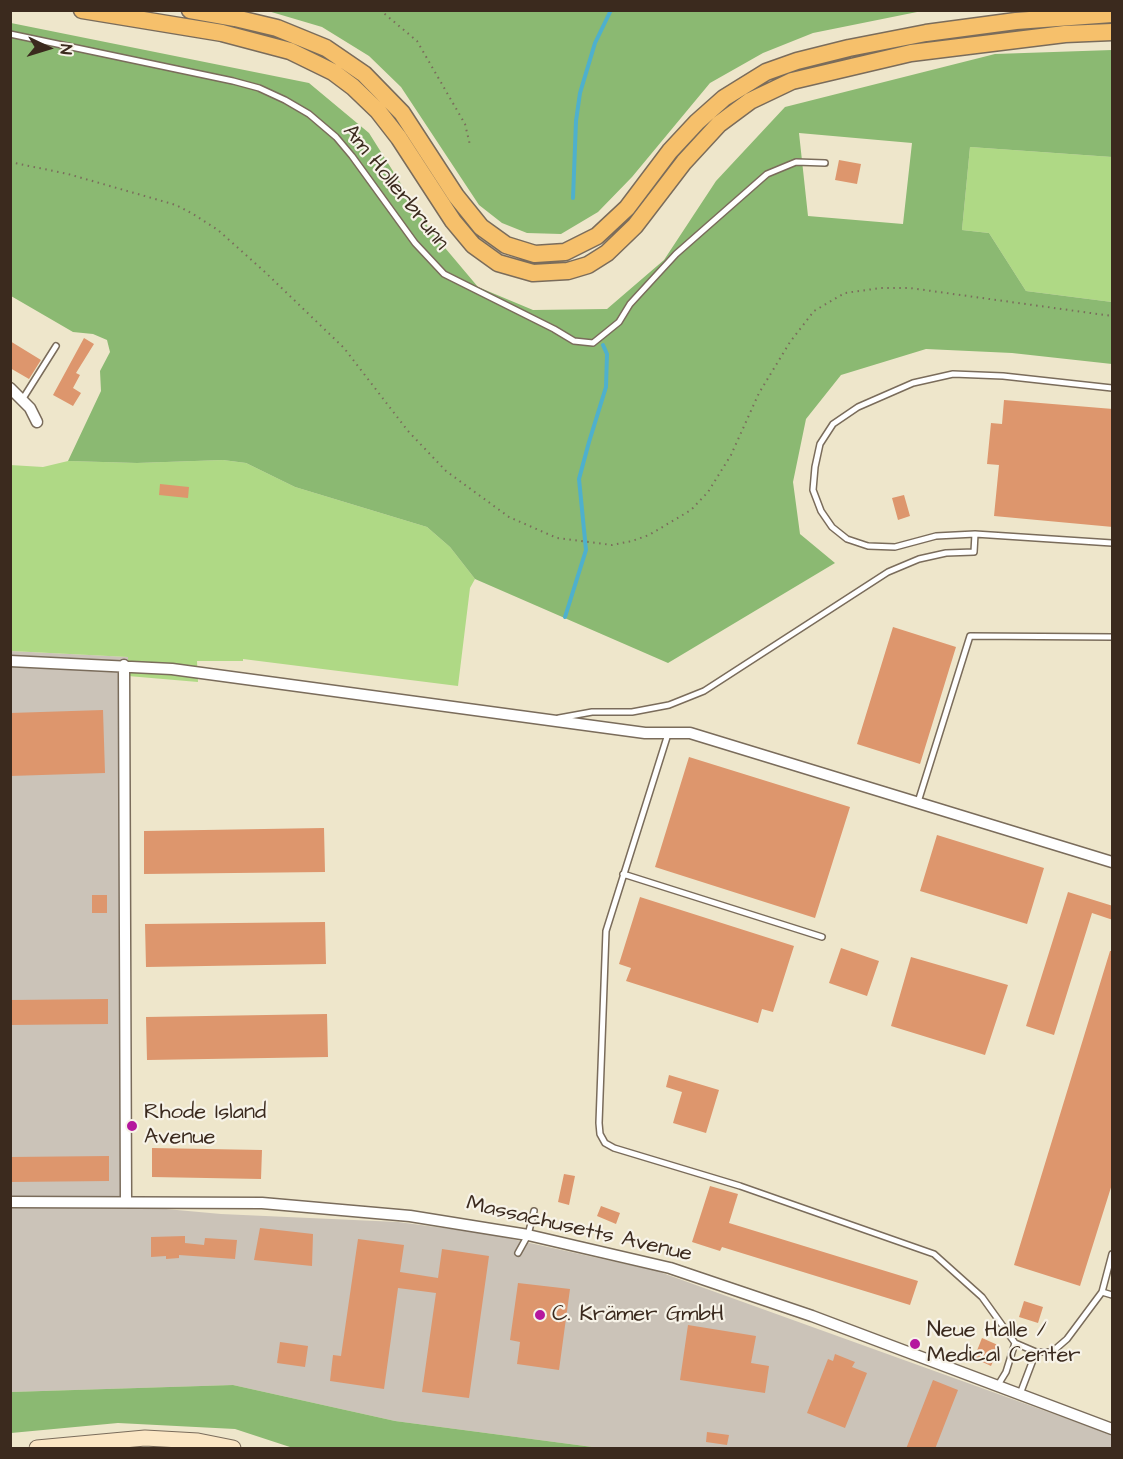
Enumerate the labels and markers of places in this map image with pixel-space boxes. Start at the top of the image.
place label: Rhode Island Avenue [144,1100,266,1152]
marker: Rhode Island Avenue [125,1119,139,1133]
place label: C. Krämer GmbH [552,1302,724,1328]
marker: C. Krämer GmbH [533,1308,547,1322]
place label: Neue Halle / Medical Center [927,1318,1081,1370]
marker: Neue Halle / Medical Center [908,1337,922,1351]

